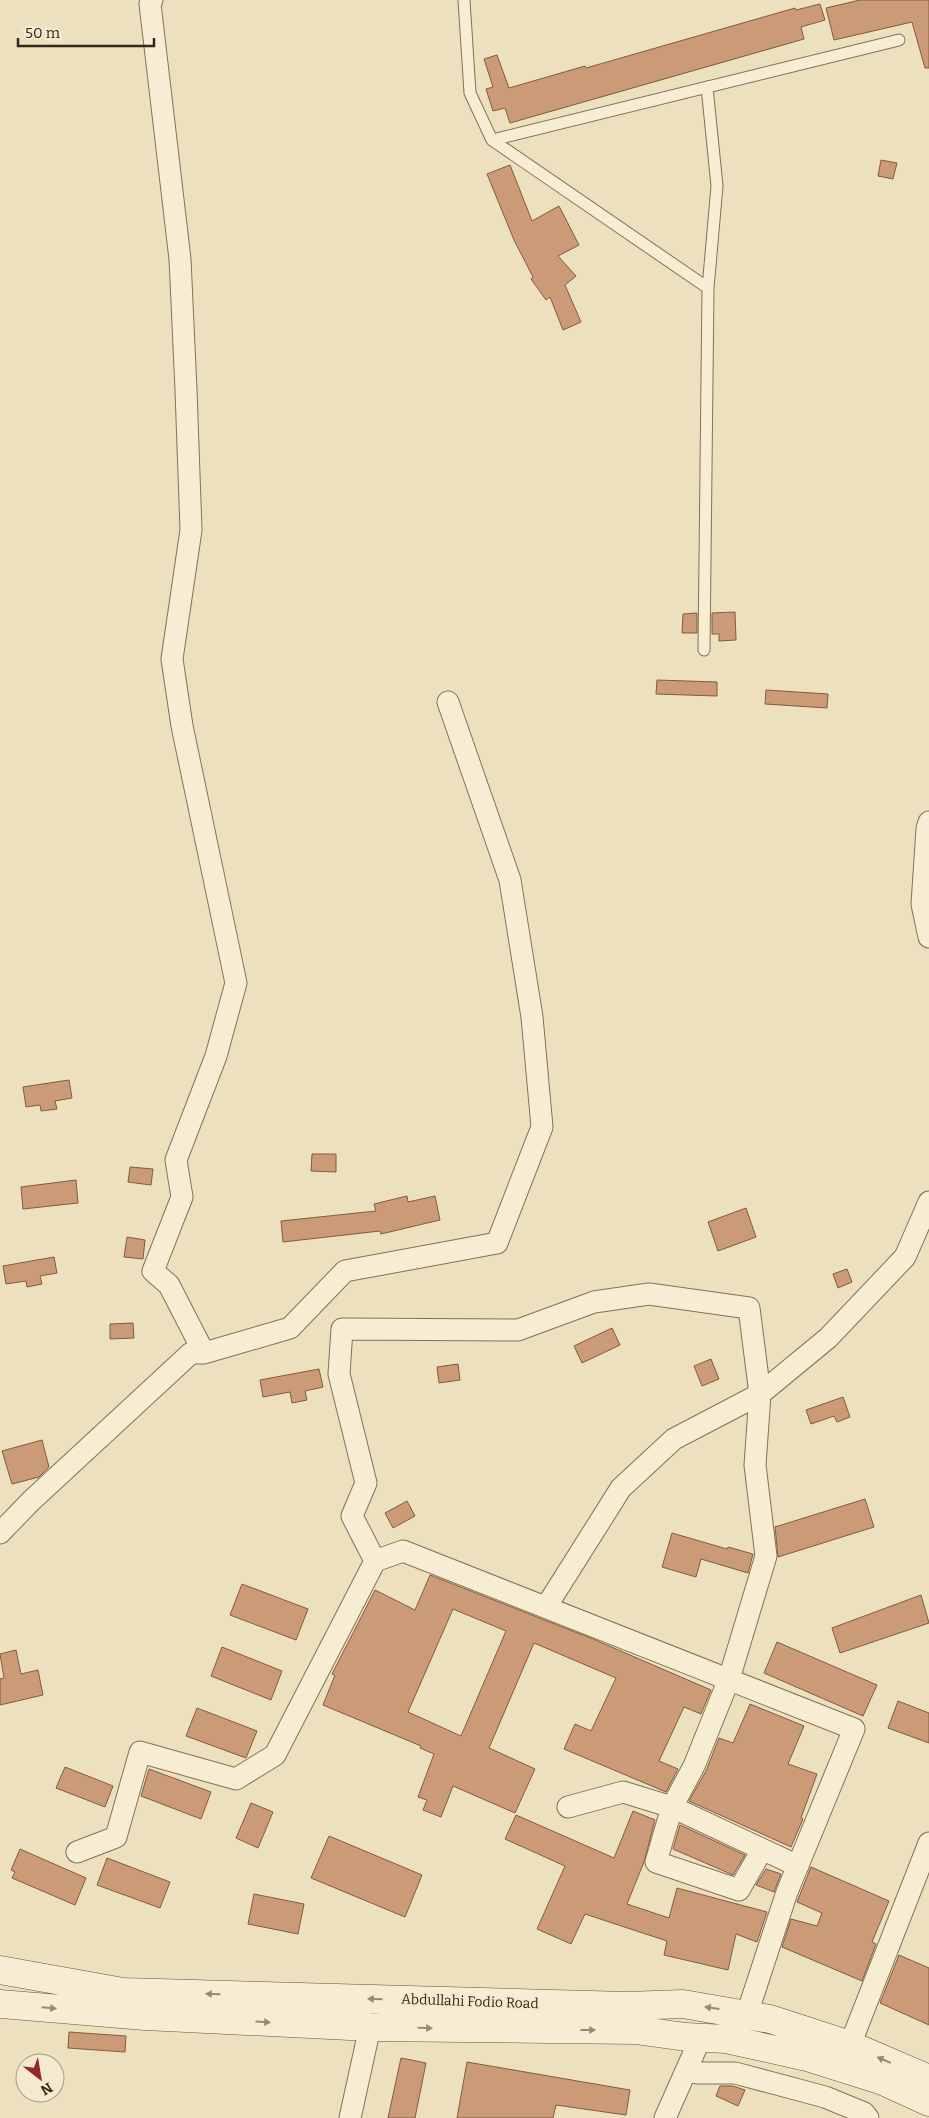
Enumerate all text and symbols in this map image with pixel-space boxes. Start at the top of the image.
scale bar [18,15,154,47]
text: 50 m [25,24,61,42]
one-way arrow [205,1990,221,1998]
street label: Abdullahi Fodio Road [401,1991,539,2012]
one-way arrow [367,1995,383,2003]
one-way arrow [41,2004,57,2012]
one-way arrow [704,2004,720,2012]
one-way arrow [255,2019,271,2027]
one-way arrow [418,2024,434,2032]
one-way arrow [580,2026,596,2034]
north arrow [15,2053,65,2103]
one-way arrow [877,2055,891,2063]
text: N [37,2079,55,2099]

